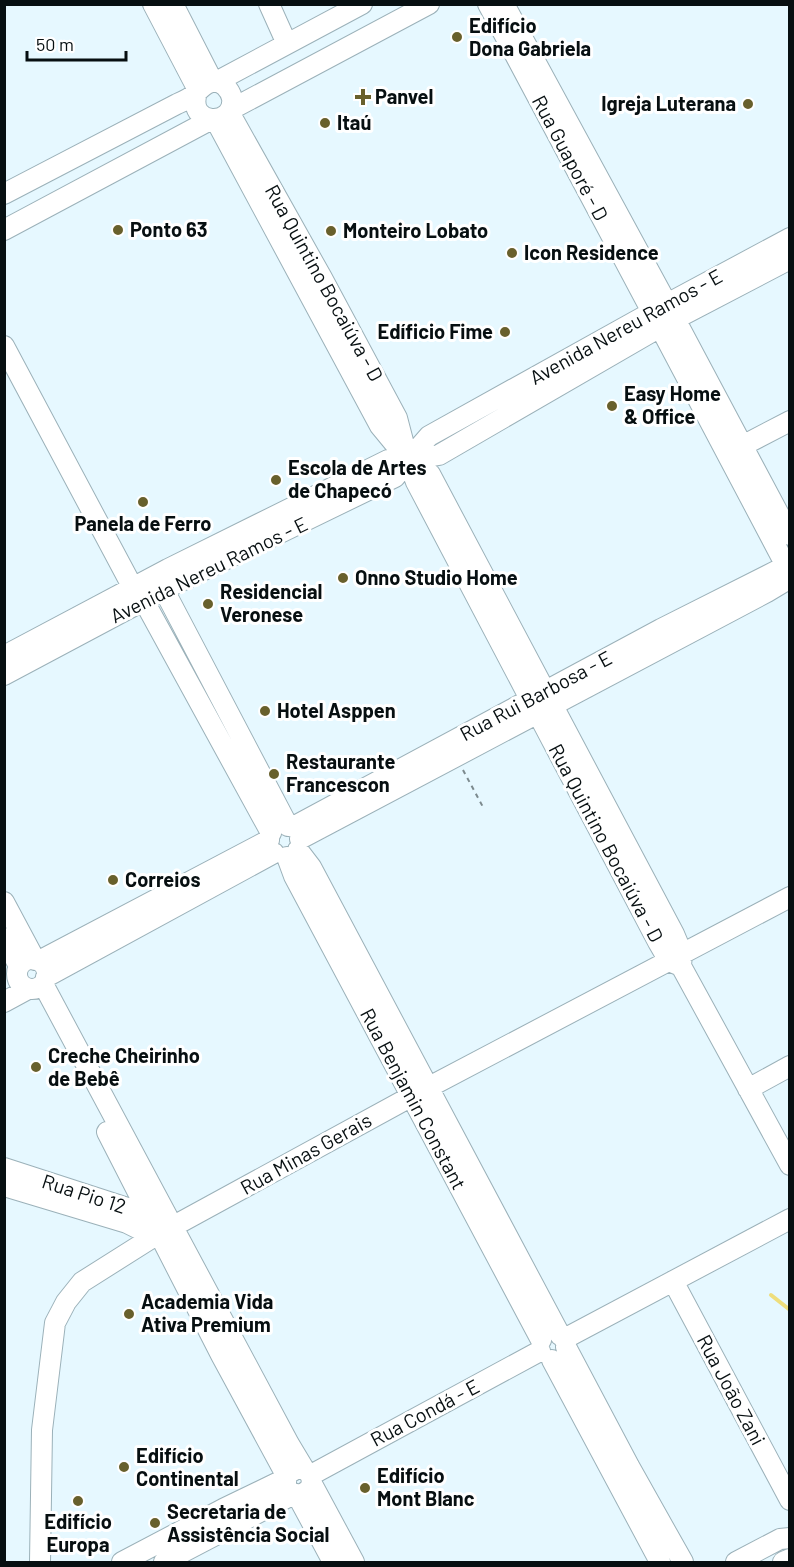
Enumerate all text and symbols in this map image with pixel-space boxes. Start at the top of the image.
place label: Edifício Dona Gabriela [469,13,591,60]
scale bar [27,24,126,62]
marker: Edifício Dona Gabriela [450,30,464,44]
text: 50 m [36,33,74,55]
place label: Panvel [375,84,433,108]
marker: Panvel [356,90,370,104]
street label: Rua Guaporé - D [528,91,614,224]
place label: Igreja Luterana [601,91,736,115]
marker: Igreja Luterana [741,97,755,111]
place label: Itaú [337,110,371,134]
marker: Itaú [318,116,332,130]
street label: Rua Quintino Bocaiúva - D [261,180,389,385]
place label: Ponto 63 [130,217,208,241]
place label: Monteiro Lobato [343,218,488,242]
marker: Ponto 63 [111,223,125,237]
marker: Monteiro Lobato [324,224,338,238]
place label: Icon Residence [524,240,659,264]
marker: Icon Residence [505,246,519,260]
street label: Avenida Nereu Ramos - E [525,263,726,389]
place label: Edíficio Fime [378,319,493,343]
marker: Edíficio Fime [498,325,512,339]
place label: Easy Home & Office [624,381,721,428]
marker: Easy Home & Office [605,399,619,413]
place label: Escola de Artes de Chapecó [288,455,427,502]
marker: Escola de Artes de Chapecó [269,473,283,487]
marker: Panela de Ferro [136,495,150,509]
place label: Panela de Ferro [75,511,212,535]
street label: Avenida Nereu Ramos - E [106,511,311,627]
place label: Onno Studio Home [355,565,518,589]
marker: Onno Studio Home [336,571,350,585]
place label: Residencial Veronese [220,579,322,626]
marker: Residencial Veronese [201,597,215,611]
street label: Rua Rui Barbosa - E [455,645,616,745]
place label: Hotel Asppen [277,698,396,722]
marker: Hotel Asppen [258,704,272,718]
street label: Rua Quintino Bocaiúva - D [544,739,669,946]
place label: Restaurante Francescon [286,749,395,796]
marker: Restaurante Francescon [267,767,281,781]
place label: Correios [125,867,201,891]
marker: Correios [106,873,120,887]
street label: Rua Benjamin Constant [356,1004,472,1193]
place label: Creche Cheirinho de Bebê [48,1043,200,1090]
marker: Creche Cheirinho de Bebê [29,1060,43,1074]
street label: Rua Minas Gerais [236,1107,375,1199]
street label: Rua Pio 12 [39,1168,129,1218]
place label: Academia Vida Ativa Premium [141,1289,273,1336]
marker: Academia Vida Ativa Premium [122,1307,136,1321]
street label: Rua João Zani [693,1330,771,1449]
street label: Rua Condá - E [366,1373,483,1451]
place label: Edifício Continental [136,1443,239,1490]
marker: Edifício Continental [117,1460,131,1474]
place label: Edifício Mont Blanc [377,1463,475,1510]
marker: Edifício Mont Blanc [358,1481,372,1495]
marker: Edifício Europa [71,1494,85,1508]
place label: Secretaria de Assistência Social [167,1499,329,1546]
place label: Edifício Europa [44,1509,112,1556]
marker: Secretaria de Assistência Social [148,1516,162,1530]

